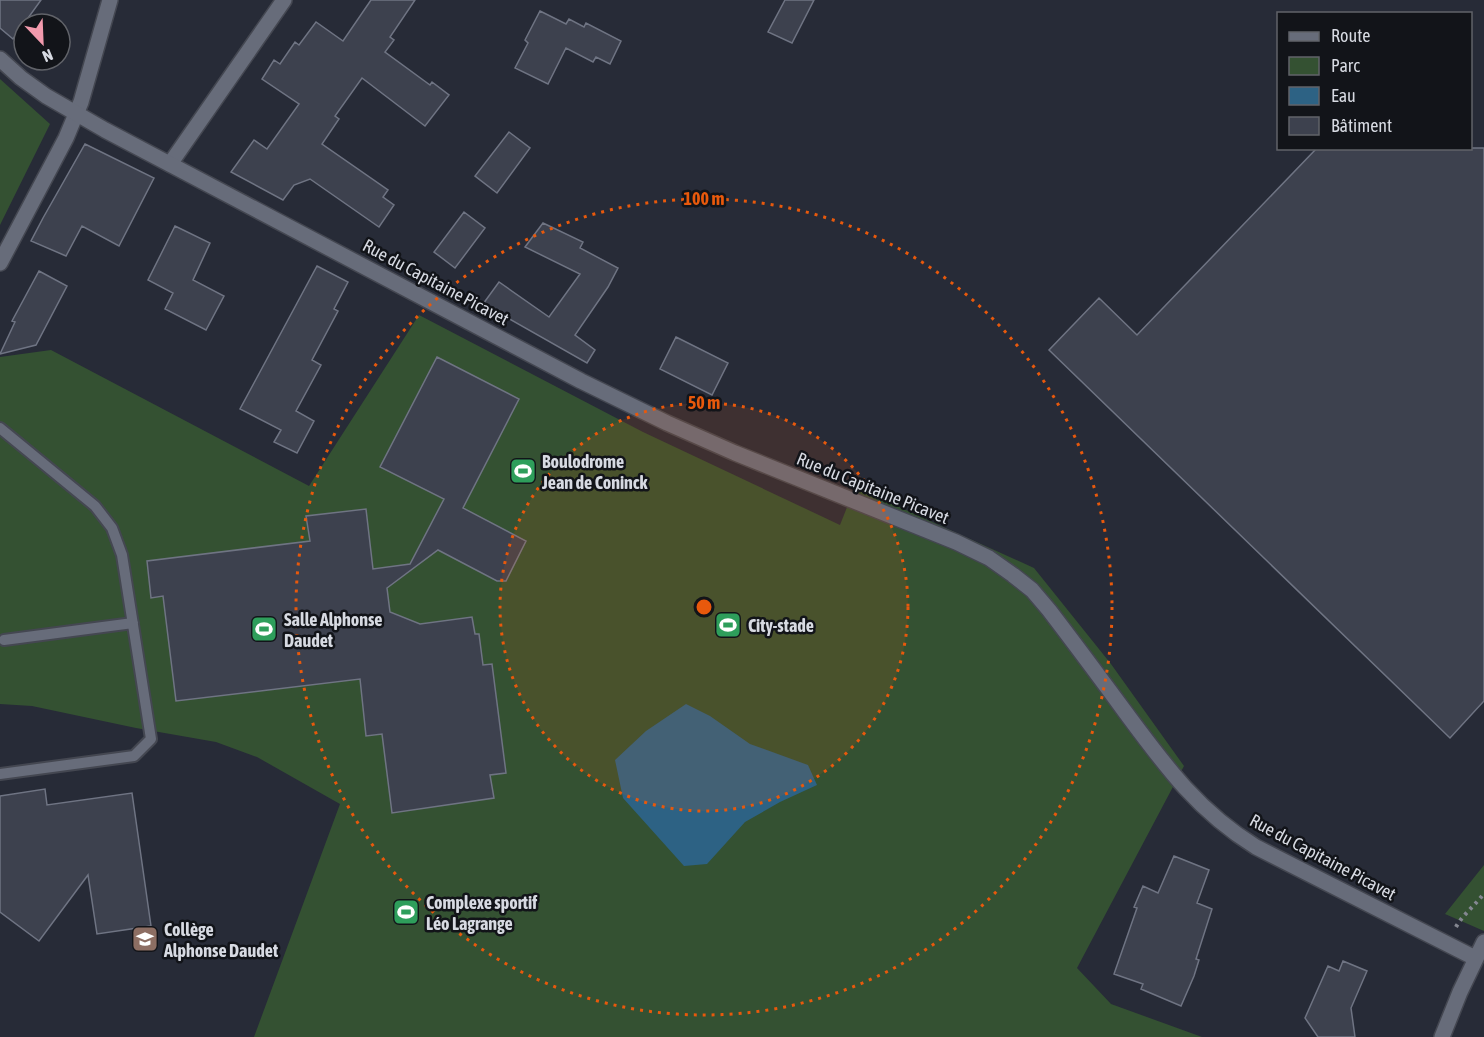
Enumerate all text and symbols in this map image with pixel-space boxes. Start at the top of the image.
north arrow [12,12,72,72]
legend [1277,12,1472,150]
text: Route [1331,25,1370,46]
text: N [40,46,56,66]
text: Parc [1331,55,1360,76]
text: Eau [1331,85,1356,106]
text: Bâtiment [1331,115,1392,136]
text: 100 m [684,188,724,209]
street label: Rue du Capitaine Picavet [359,235,513,329]
text: 50 m [688,392,720,413]
street label: Rue du Capitaine Picavet [794,448,952,528]
place label: Boulodrome Jean de Coninck [541,451,648,493]
sports icon: Boulodrome Jean de Coninck [508,456,538,486]
centre of rings [694,597,714,617]
place label: Salle Alphonse Daudet [284,609,383,651]
sports icon: City-stade [713,610,743,640]
sports icon: Salle Alphonse Daudet [249,614,279,644]
place label: City-stade [748,615,814,636]
street label: Rue du Capitaine Picavet [1246,810,1400,904]
place label: Complexe sportif Léo Lagrange [426,892,538,934]
sports icon: Complexe sportif Léo Lagrange [391,897,421,927]
place label: Collège Alphonse Daudet [163,919,279,961]
school or university icon: Collège Alphonse Daudet [130,924,160,954]

